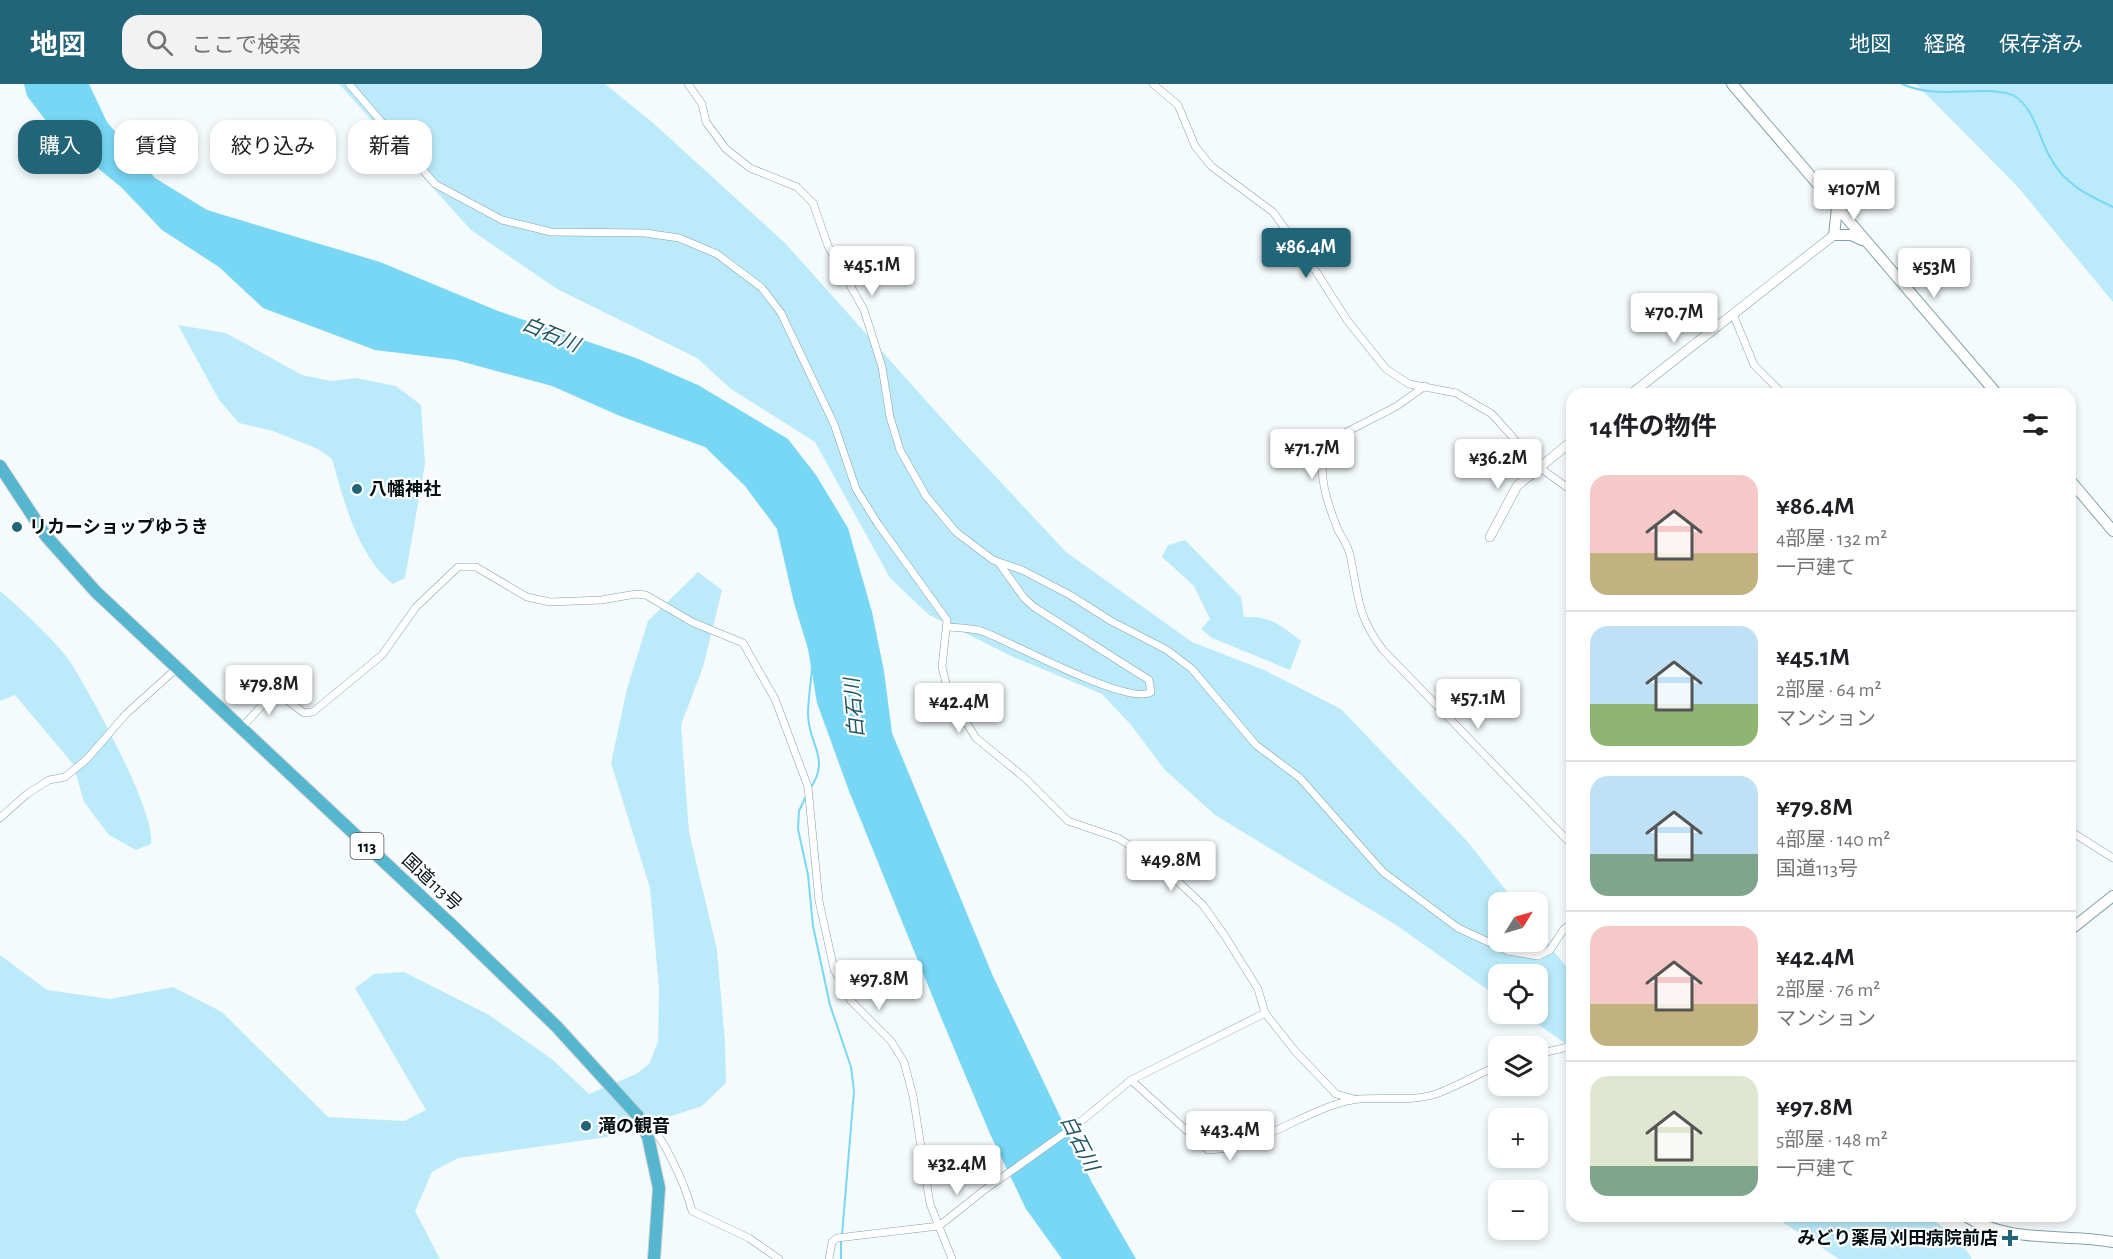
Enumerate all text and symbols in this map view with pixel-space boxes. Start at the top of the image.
search box [122,15,542,69]
icon: search [143,26,176,59]
text: 地図 [30,32,86,60]
text: ここで検索 [191,34,301,56]
text: 地図 [1849,34,1891,55]
text: 経路 [1924,34,1966,55]
text: 保存済み [1999,34,2083,55]
chip: 購入 [18,120,102,174]
chip: 賃貸 [114,120,198,174]
chip: 絞り込み [210,120,336,174]
chip: 新着 [348,120,432,174]
pin: ¥107M [1812,170,1896,221]
text: ¥107M [1828,179,1880,199]
pin: ¥86.4M [1257,228,1355,279]
text: ¥86.4M [1276,237,1336,257]
pin: ¥45.1M [823,246,921,297]
pin: ¥53M [1898,248,1970,299]
text: ¥45.1M [844,255,900,275]
text: ¥53M [1912,257,1956,277]
pin: ¥70.7M [1625,293,1723,344]
text: ¥70.7M [1645,302,1703,322]
water label: 白石川 [519,313,584,357]
icon: filters [2019,408,2052,441]
text: 14件の物件 [1590,414,1716,440]
pin: ¥71.7M [1263,429,1361,480]
text: ¥71.7M [1284,438,1340,458]
pin: ¥36.2M [1449,439,1547,490]
text: ¥36.2M [1469,448,1527,468]
place label: 八幡神社 [369,479,441,499]
marker: 八幡神社 [350,482,364,496]
text: ¥86.4M [1776,493,1855,519]
icon: home [1638,499,1710,571]
place label: リカーショップゆうき [29,517,209,537]
marker: リカーショップゆうき [10,520,24,534]
text: 4部屋 · 132 m² [1776,529,1887,549]
text: 一戸建て [1776,558,1856,578]
text: ¥45.1M [1776,644,1850,670]
icon: home [1638,650,1710,722]
pin: ¥79.8M [220,665,318,716]
text: ¥79.8M [239,674,299,694]
water label: 白石川 [841,675,868,739]
pin: ¥57.1M [1429,679,1527,730]
text: 2部屋 · 64 m² [1776,680,1882,700]
pin: ¥42.4M [910,683,1008,734]
text: ¥57.1M [1450,688,1506,708]
text: ¥42.4M [929,692,989,712]
text: マンション [1776,709,1876,729]
text: ¥79.8M [1776,794,1853,820]
icon: home [1638,800,1710,872]
text: 4部屋 · 140 m² [1776,830,1890,850]
road number: 113 [350,833,384,859]
pin: ¥49.8M [1122,841,1220,892]
street label: 国道113号 [398,850,466,914]
text: ¥49.8M [1141,850,1201,870]
text: 国道113号 [1776,859,1858,879]
north arrow [1488,892,1548,952]
map controls [1488,892,1548,1240]
text: ¥42.4M [1776,944,1855,970]
icon: home [1638,950,1710,1022]
pin: ¥97.8M [830,960,928,1011]
button: locate [1488,964,1548,1024]
text: ¥97.8M [849,969,909,989]
text: 2部屋 · 76 m² [1776,980,1880,1000]
text: マンション [1776,1009,1876,1029]
button: layers [1488,1036,1548,1096]
text: ¥97.8M [1776,1094,1853,1120]
icon: home [1638,1100,1710,1172]
button: + [1488,1108,1548,1168]
pin: ¥43.4M [1181,1111,1279,1162]
water label: 白石川 [1057,1112,1103,1177]
place label: 滝の観音 [598,1116,670,1136]
marker: 滝の観音 [579,1119,593,1133]
text: ¥43.4M [1200,1120,1260,1140]
text: 5部屋 · 148 m² [1776,1130,1888,1150]
pin: ¥32.4M [908,1145,1006,1196]
text: ¥32.4M [927,1154,987,1174]
text: 一戸建て [1776,1159,1856,1179]
button: − [1488,1180,1548,1240]
place label: みどり薬局 刈田病院前店 [1797,1228,1998,1248]
marker: みどり薬局 刈田病院前店 [2003,1231,2017,1245]

